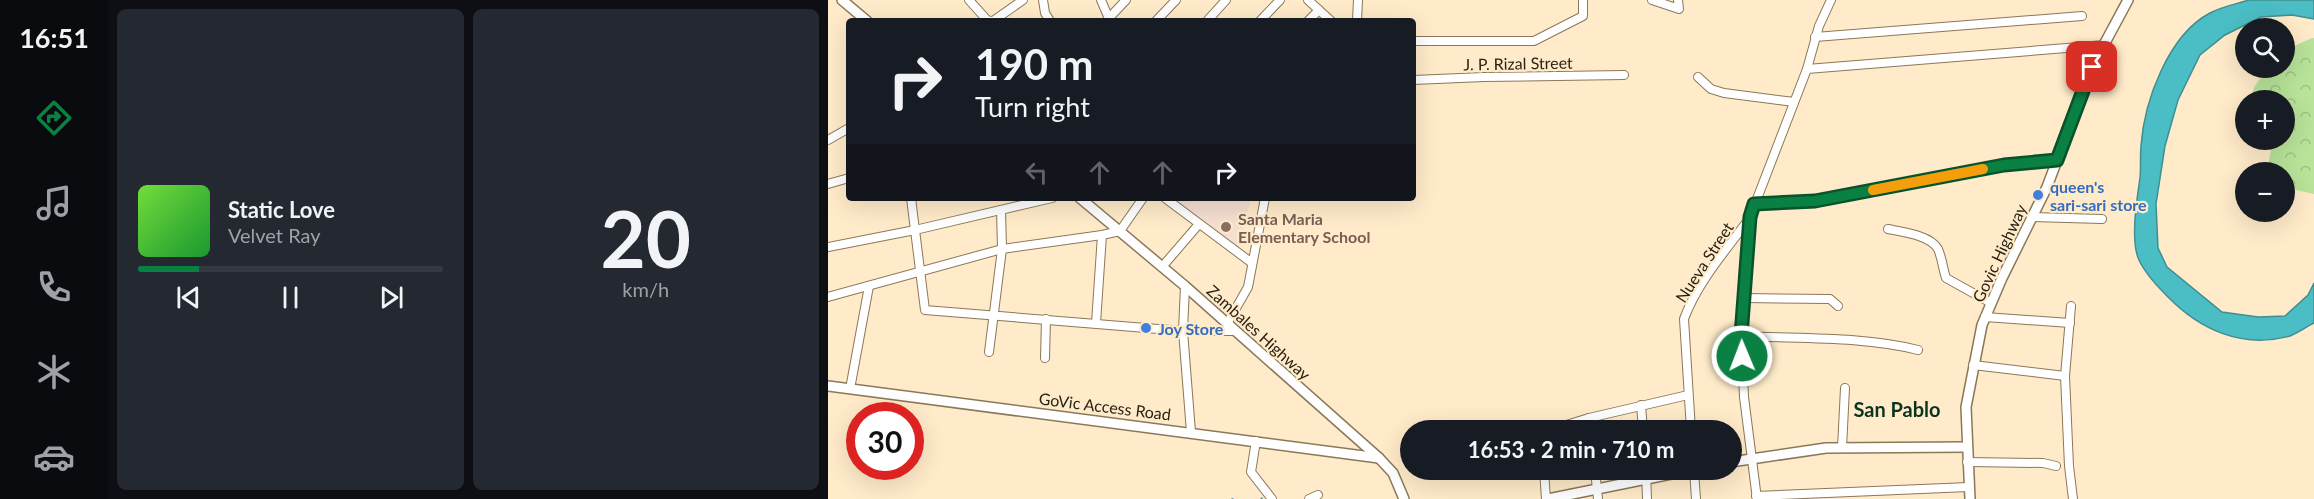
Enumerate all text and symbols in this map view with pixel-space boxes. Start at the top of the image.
map controls [2235,18,2295,222]
button: search [2235,18,2295,78]
text: 16:51 [19,21,89,54]
text: 190 m [975,39,1093,89]
pin [2066,41,2117,92]
icon: right [876,42,954,120]
icon: arrive [2075,50,2108,83]
street label: J. P. Rizal Street [1463,53,1573,73]
text: Turn right [975,90,1090,123]
button: + [2235,90,2295,150]
icon: directions [33,97,75,139]
icon: left [1020,156,1053,189]
icon: ahead [1083,156,1116,189]
icon: ahead [1146,156,1179,189]
icon: right [1209,156,1242,189]
button: − [2235,162,2295,222]
place label: queen's sari-sari store [2050,177,2147,214]
icon: music [33,182,75,224]
marker: queen's sari-sari store [2031,188,2045,202]
text: 20 [601,191,691,285]
text: Static Love [228,196,335,223]
street label: Govic Highway [1968,200,2030,305]
place label: Santa Maria Elementary School [1238,209,1370,246]
street label: Nueva Street [1671,218,1737,306]
marker: Santa Maria Elementary School [1219,220,1233,234]
text: Velvet Ray [228,223,321,247]
icon: phone [33,266,75,308]
text: km/h [622,277,669,301]
icon: previous [172,281,205,314]
icon: pause [274,281,307,314]
icon: next [375,281,408,314]
street label: Zambales Highway [1203,281,1315,384]
place label: Joy Store [1158,319,1224,338]
marker: Joy Store [1139,321,1153,335]
position arrow [1710,324,1774,388]
icon: climate [33,351,75,393]
street label: GoVic Access Road [1038,388,1172,424]
district label: San Pablo [1853,397,1941,421]
speed limit sign: 30 [846,402,924,480]
icon: car [33,436,75,478]
text: 16:53 · 2 min · 710 m [1468,436,1674,463]

